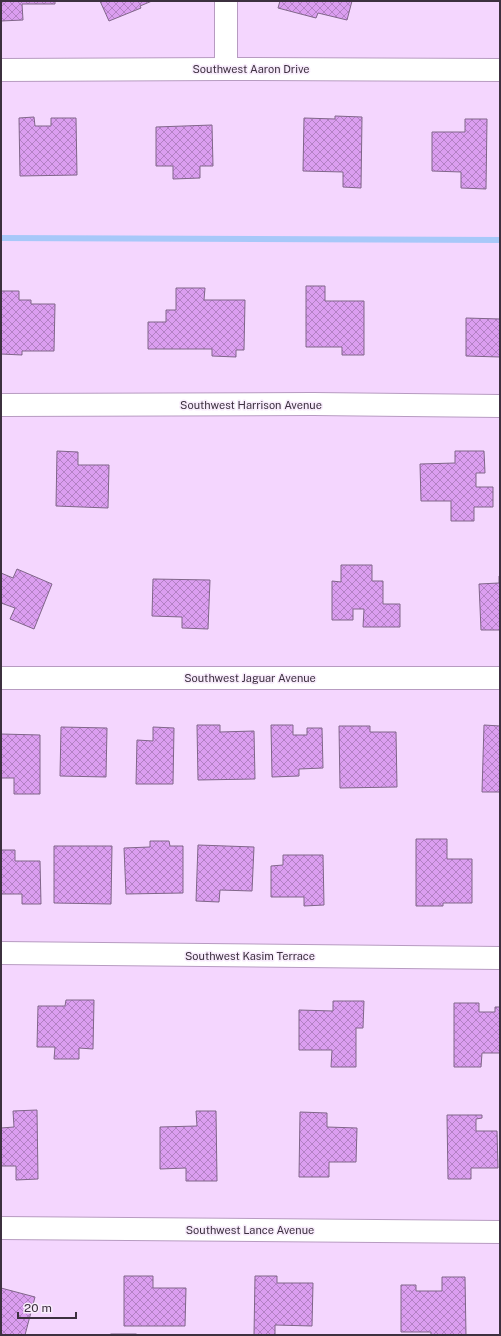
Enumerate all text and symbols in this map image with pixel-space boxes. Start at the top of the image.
street label: Southwest Aaron Drive [192,63,310,75]
street label: Southwest Harrison Avenue [180,399,322,411]
street label: Southwest Jaguar Avenue [184,672,316,684]
street label: Southwest Kasim Terrace [185,950,315,962]
street label: Southwest Lance Avenue [186,1224,314,1236]
scale bar [18,1294,76,1320]
text: 20 m [24,1301,52,1315]

